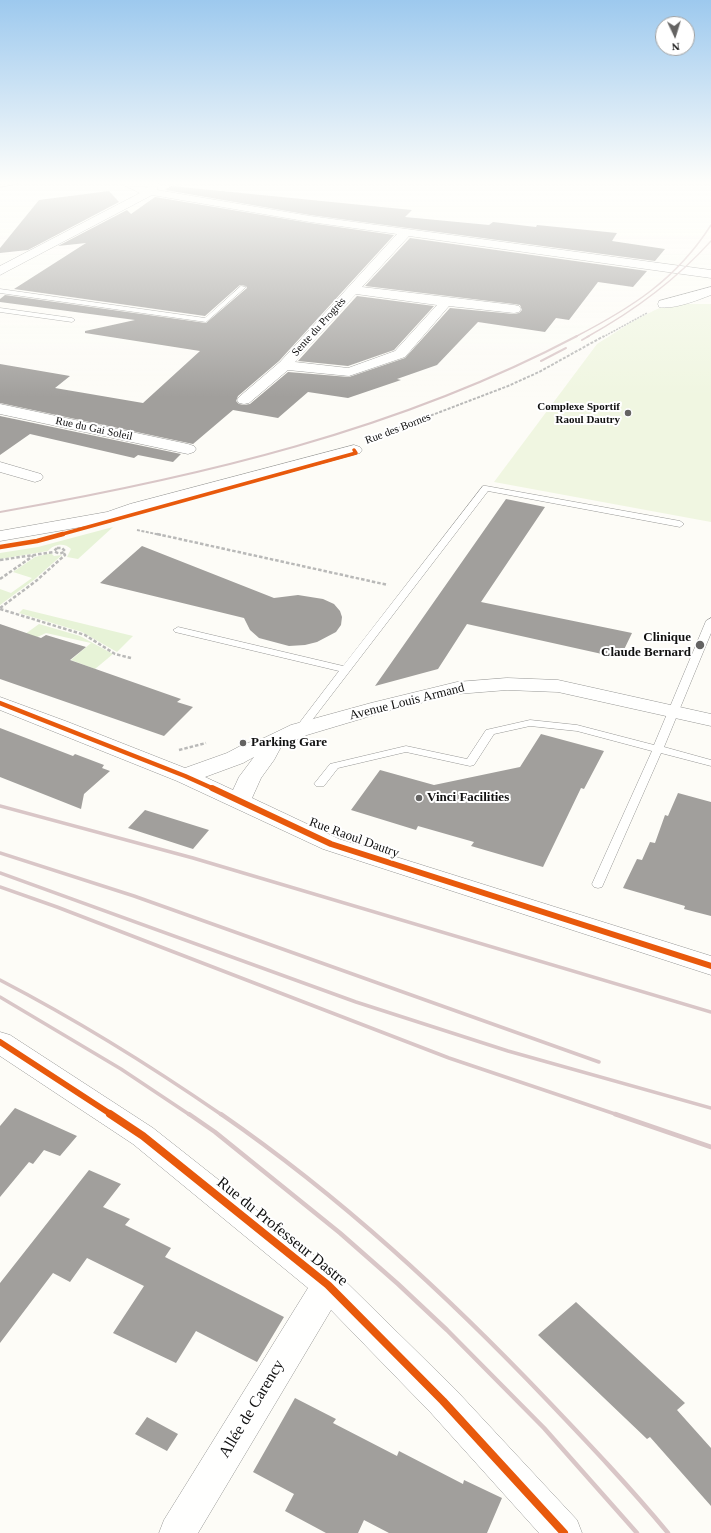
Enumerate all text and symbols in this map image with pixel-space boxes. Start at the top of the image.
north arrow [655,16,695,56]
text: N [671,41,680,53]
street label: Sente du Progrès [289,295,349,359]
place label: Complexe Sportif Raoul Dautry [537,400,620,426]
marker: Complexe Sportif Raoul Dautry [623,408,633,418]
street label: Rue des Bornes [363,410,433,448]
street label: Rue du Gai Soleil [54,414,134,444]
place label: Clinique Claude Bernard [601,630,691,661]
marker: Clinique Claude Bernard [694,639,706,651]
street label: Avenue Louis Armand [348,680,466,724]
place label: Parking Gare [251,735,327,751]
marker: Parking Gare [238,738,248,748]
place label: Vinci Facilities [427,790,509,806]
marker: Vinci Facilities [414,793,424,803]
street label: Rue Raoul Dautry [307,814,401,862]
street label: Rue du Professeur Dastre [213,1173,351,1291]
street label: Allée de Carency [215,1356,289,1462]

